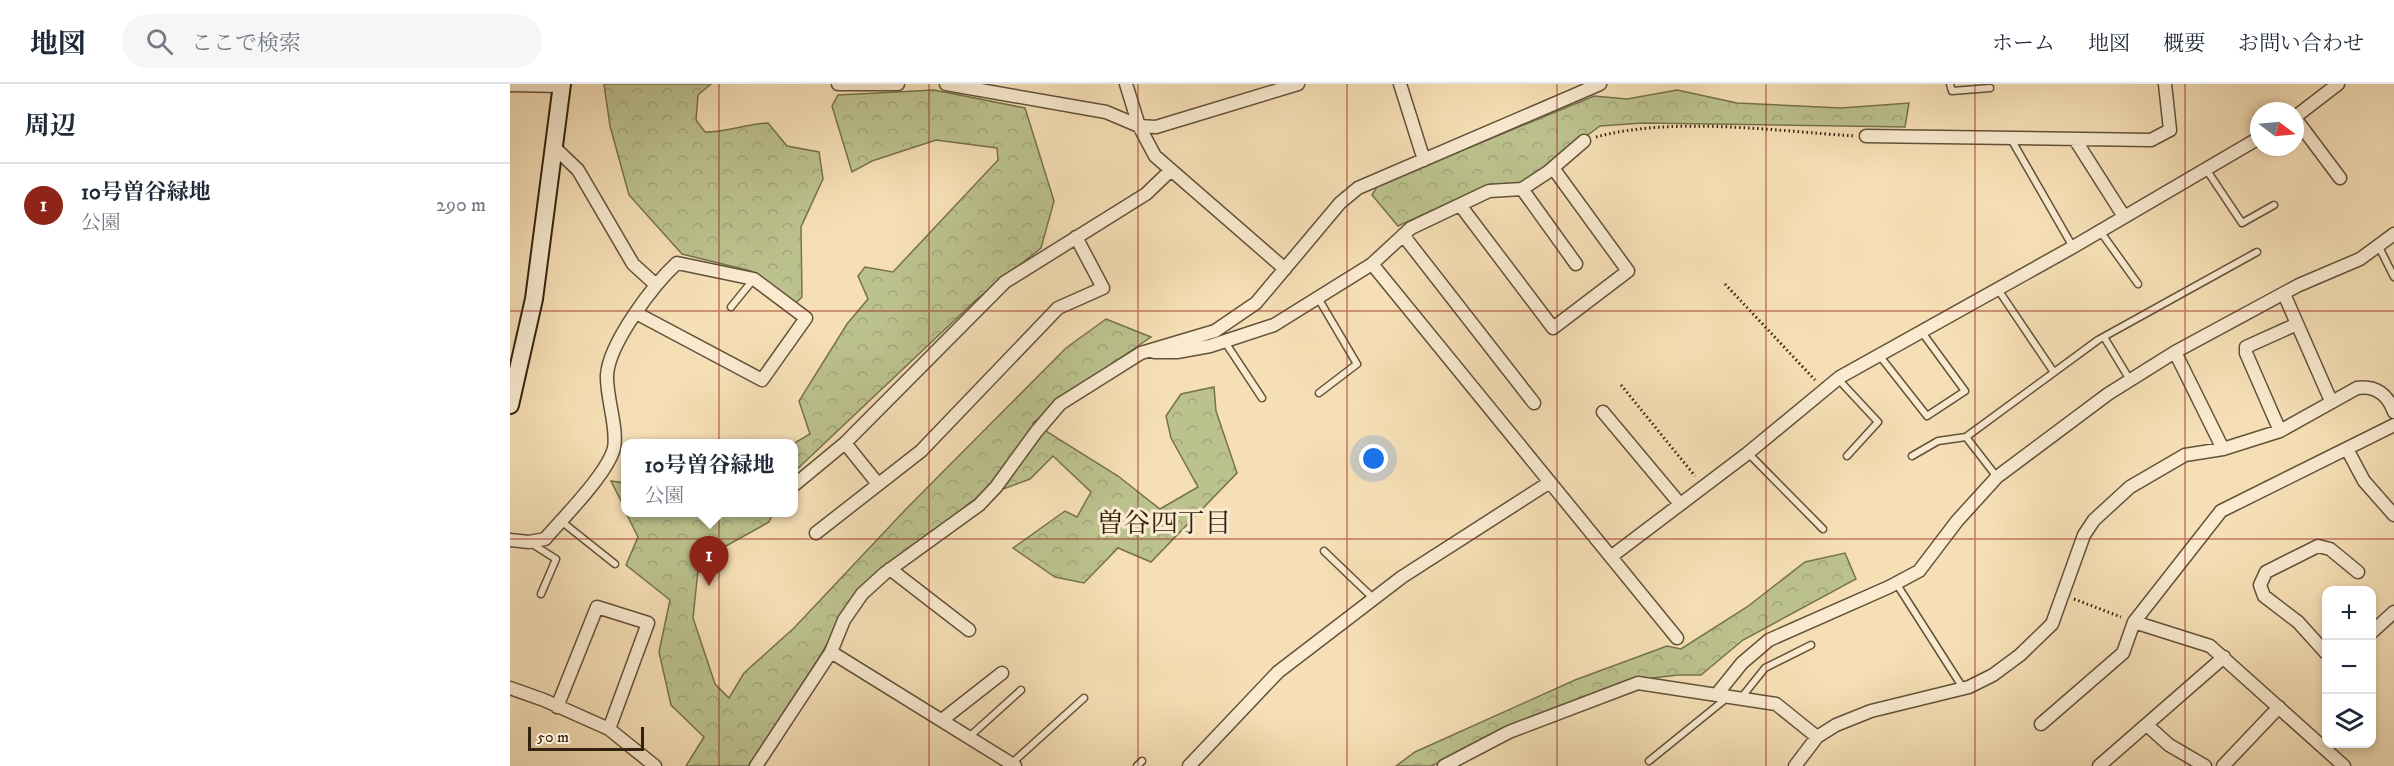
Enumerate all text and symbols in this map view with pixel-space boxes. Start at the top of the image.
search box [122,14,542,68]
icon: search [143,25,176,58]
text: 地図 [30,27,86,62]
text: ここで検索 [191,30,301,57]
text: ホーム [1992,31,2055,57]
text: 地図 [2088,31,2130,57]
text: 概要 [2163,31,2205,57]
text: お問い合わせ [2238,31,2364,57]
north arrow [2250,102,2304,156]
text: 周辺 [24,110,76,143]
text: 10号曽谷緑地 [81,179,211,206]
text: 1 [40,193,47,218]
text: 290 m [436,193,486,218]
text: 公園 [81,211,121,236]
popup [621,439,798,517]
your location [1359,444,1388,473]
text: 10号曽谷緑地 [645,452,774,479]
text: 公園 [645,484,685,509]
district label: 曽谷四丁目 [1097,507,1232,541]
pin: 1 [690,536,728,586]
map controls [2322,586,2376,748]
button: + [2322,586,2376,640]
button: − [2322,640,2376,694]
button: layers [2322,694,2376,748]
scale bar [528,724,644,752]
text: 50 m [537,727,569,747]

